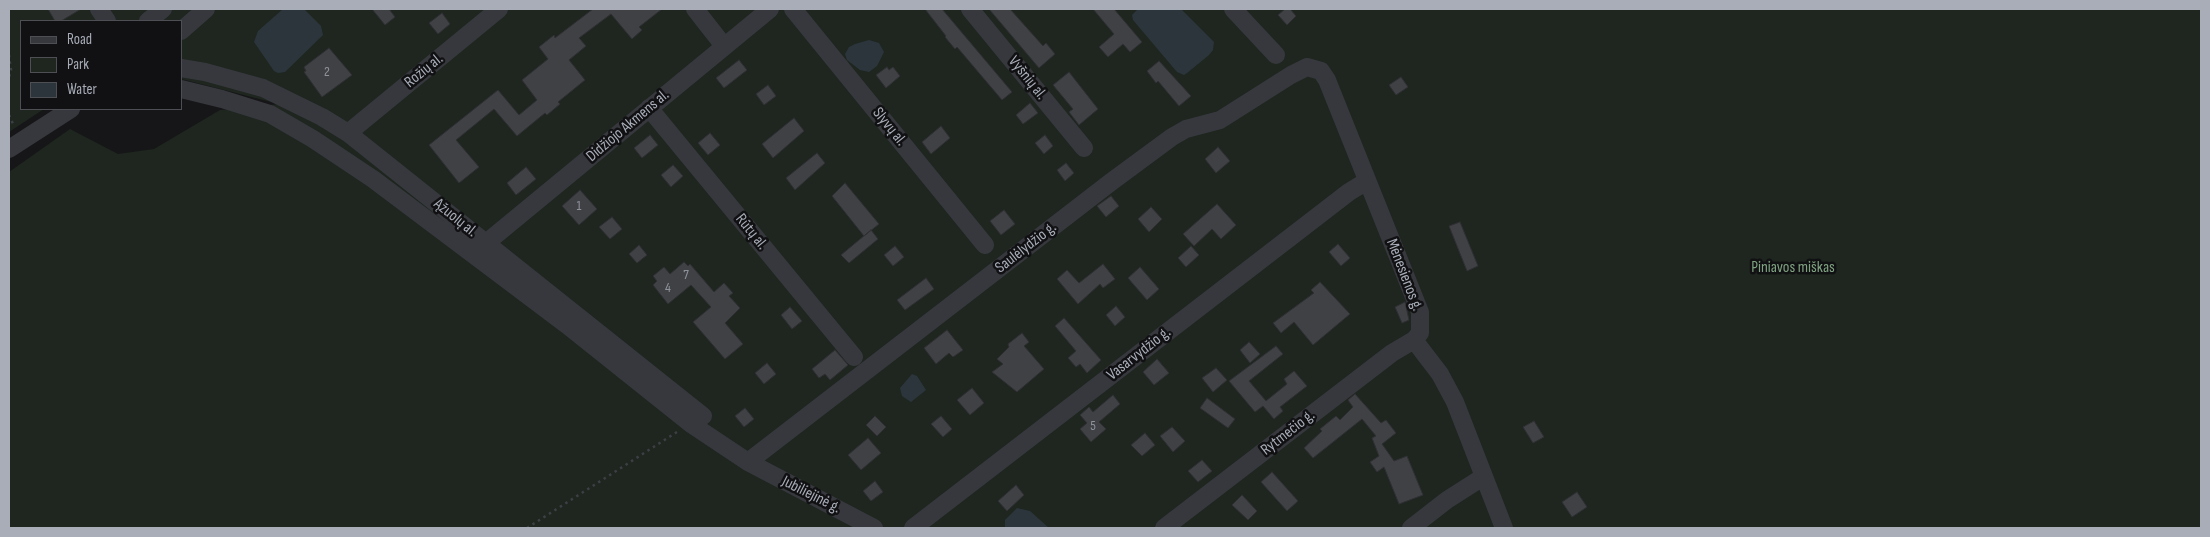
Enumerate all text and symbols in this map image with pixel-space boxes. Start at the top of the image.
legend [20,20,182,110]
text: Road [67,30,92,49]
street label: Rožių al. [401,50,447,92]
street label: Vyšnių al. [1004,52,1050,104]
text: Park [67,55,89,74]
house number: 2 [324,64,330,80]
text: Water [67,80,97,99]
street label: Didžiojo Akmens al. [583,86,673,166]
street label: Slyvų al. [868,104,910,150]
street label: Ąžuolų al. [429,195,481,241]
house number: 1 [577,198,581,214]
street label: Rūtų al. [731,210,771,254]
street label: Saulėlydžio g. [992,218,1060,278]
street label: Mėnesienos g. [1382,236,1426,314]
park label: Piniavos miškas [1751,258,1835,278]
house number: 7 [683,267,689,283]
house number: 4 [665,280,671,296]
street label: Vasarvydžio g. [1103,323,1175,385]
street label: Rytmečio g. [1257,406,1319,460]
house number: 5 [1090,418,1096,434]
street label: Jubiliejinė g. [778,472,844,518]

